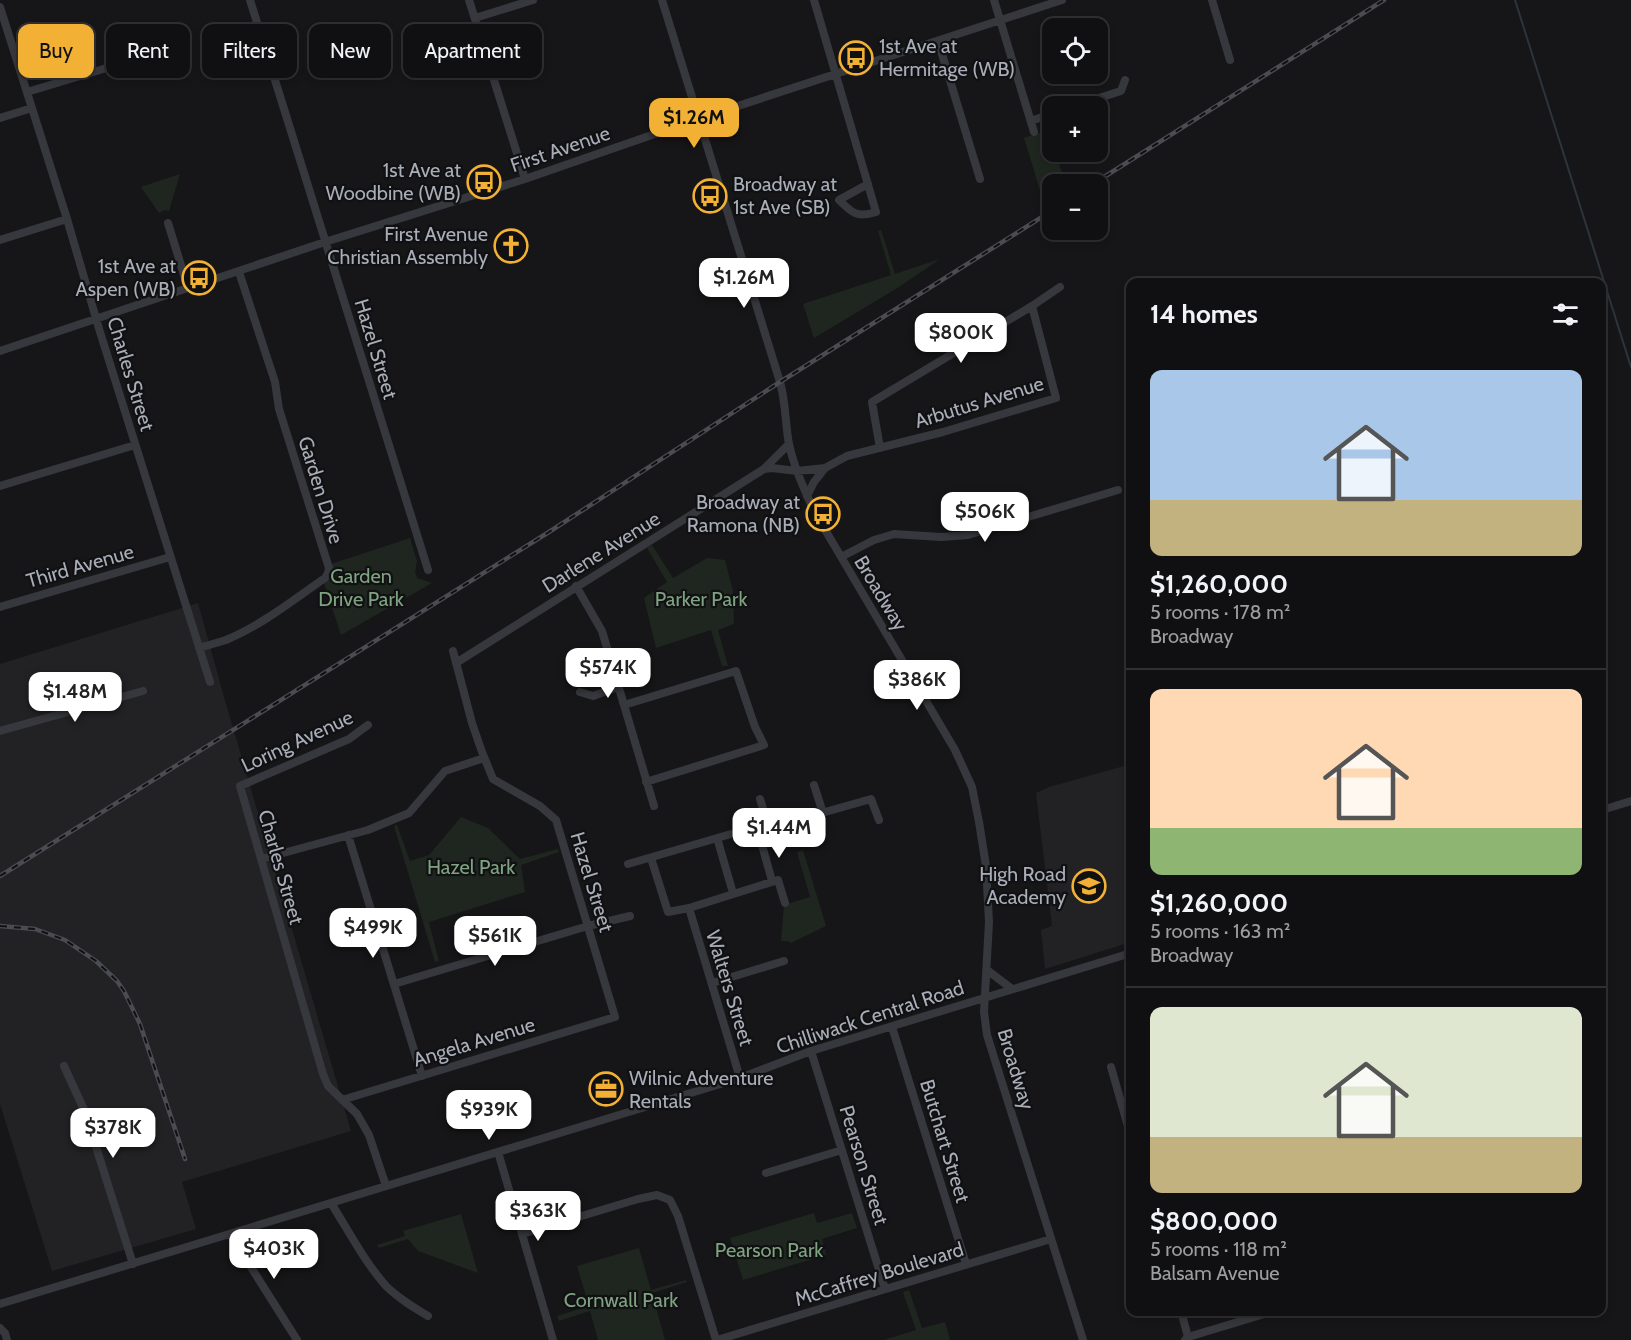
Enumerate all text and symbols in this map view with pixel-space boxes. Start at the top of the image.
map controls [1042,18,1108,240]
button: locate [1042,18,1108,84]
chip: Buy [18,24,94,78]
chip: Rent [106,24,190,78]
chip: Filters [202,24,297,78]
chip: New [309,24,391,78]
chip: Apartment [403,24,542,78]
place label: 1st Ave at Hermitage (WB) [879,34,1015,81]
bus stop icon: 1st Ave at Hermitage (WB) [838,40,874,76]
button: + [1042,96,1108,162]
pin: $1.26M [645,98,743,149]
text: $1.26M [663,105,725,129]
street label: First Avenue [507,121,613,177]
place label: 1st Ave at Woodbine (WB) [326,158,461,205]
bus stop icon: 1st Ave at Woodbine (WB) [466,164,502,200]
place label: Broadway at 1st Ave (SB) [733,172,837,219]
button: − [1042,174,1108,240]
bus stop icon: Broadway at 1st Ave (SB) [692,178,728,214]
place label: First Avenue Christian Assembly [327,222,488,269]
church icon: First Avenue Christian Assembly [493,228,529,264]
place label: 1st Ave at Aspen (WB) [75,254,176,301]
pin: $1.26M [695,258,793,309]
bus stop icon: 1st Ave at Aspen (WB) [181,260,217,296]
text: $1.26M [713,265,775,289]
street label: Hazel Street [349,296,403,402]
text: 14 homes [1150,298,1258,330]
icon: filters [1549,298,1582,331]
pin: $800K [919,313,1003,364]
street label: Charles Street [102,314,160,434]
text: $800K [929,320,993,344]
street label: Arbutus Avenue [912,371,1046,433]
icon: home [1312,409,1420,517]
street label: Garden Drive [293,433,349,547]
place label: Broadway at Ramona (NB) [687,490,800,537]
pin: $506K [943,492,1027,543]
bus stop icon: Broadway at Ramona (NB) [805,496,841,532]
text: $506K [955,499,1015,523]
street label: Darlene Avenue [538,506,664,598]
street label: Third Avenue [23,539,137,593]
street label: Broadway [849,551,913,635]
park label: Garden Drive Park [318,564,404,611]
text: $1,260,000 [1150,568,1288,600]
park label: Parker Park [655,587,747,611]
text: 5 rooms · 178 m² [1150,600,1290,624]
text: Broadway [1150,624,1233,648]
pin: $574K [566,648,650,699]
text: $574K [580,655,636,679]
pin: $386K [875,660,959,711]
text: $386K [888,667,946,691]
pin: $1.48M [26,672,124,723]
text: $1.48M [43,679,107,703]
street label: Loring Avenue [237,705,357,777]
icon: home [1312,728,1420,836]
street label: Charles Street [253,807,309,927]
pin: $1.44M [730,808,828,859]
text: $1.44M [747,815,811,839]
street label: Hazel Street [565,829,619,935]
park label: Hazel Park [427,855,515,879]
place label: High Road Academy [979,862,1066,909]
school or university icon: High Road Academy [1071,868,1107,904]
text: $1,260,000 [1150,887,1288,919]
pin: $499K [331,908,415,959]
text: $499K [343,915,403,939]
pin: $561K [453,916,537,967]
text: 5 rooms · 163 m² [1150,919,1290,943]
text: $561K [468,923,522,947]
street label: Walters Street [701,927,759,1049]
text: Broadway [1150,943,1233,967]
street label: Chilliwack Central Road [773,975,967,1059]
street label: Angela Avenue [410,1012,538,1072]
street label: Broadway [992,1026,1040,1112]
icon: home [1312,1046,1420,1154]
place label: Wilnic Adventure Rentals [629,1066,773,1113]
office icon: Wilnic Adventure Rentals [588,1071,624,1107]
street label: Butchart Street [915,1077,975,1206]
pin: $939K [447,1090,531,1141]
text: $939K [460,1097,518,1121]
street label: Pearson Street [834,1102,894,1228]
pin: $378K [71,1108,155,1159]
text: $378K [84,1115,142,1139]
pin: $363K [496,1191,580,1242]
text: $363K [510,1198,566,1222]
text: $800,000 [1150,1205,1278,1237]
pin: $403K [232,1229,316,1280]
text: $403K [243,1236,305,1260]
street label: McCaffrey Boulevard [792,1237,966,1311]
text: 5 rooms · 118 m² [1150,1237,1287,1261]
park label: Pearson Park [715,1238,823,1262]
text: Balsam Avenue [1150,1261,1280,1285]
park label: Cornwall Park [564,1288,678,1312]

